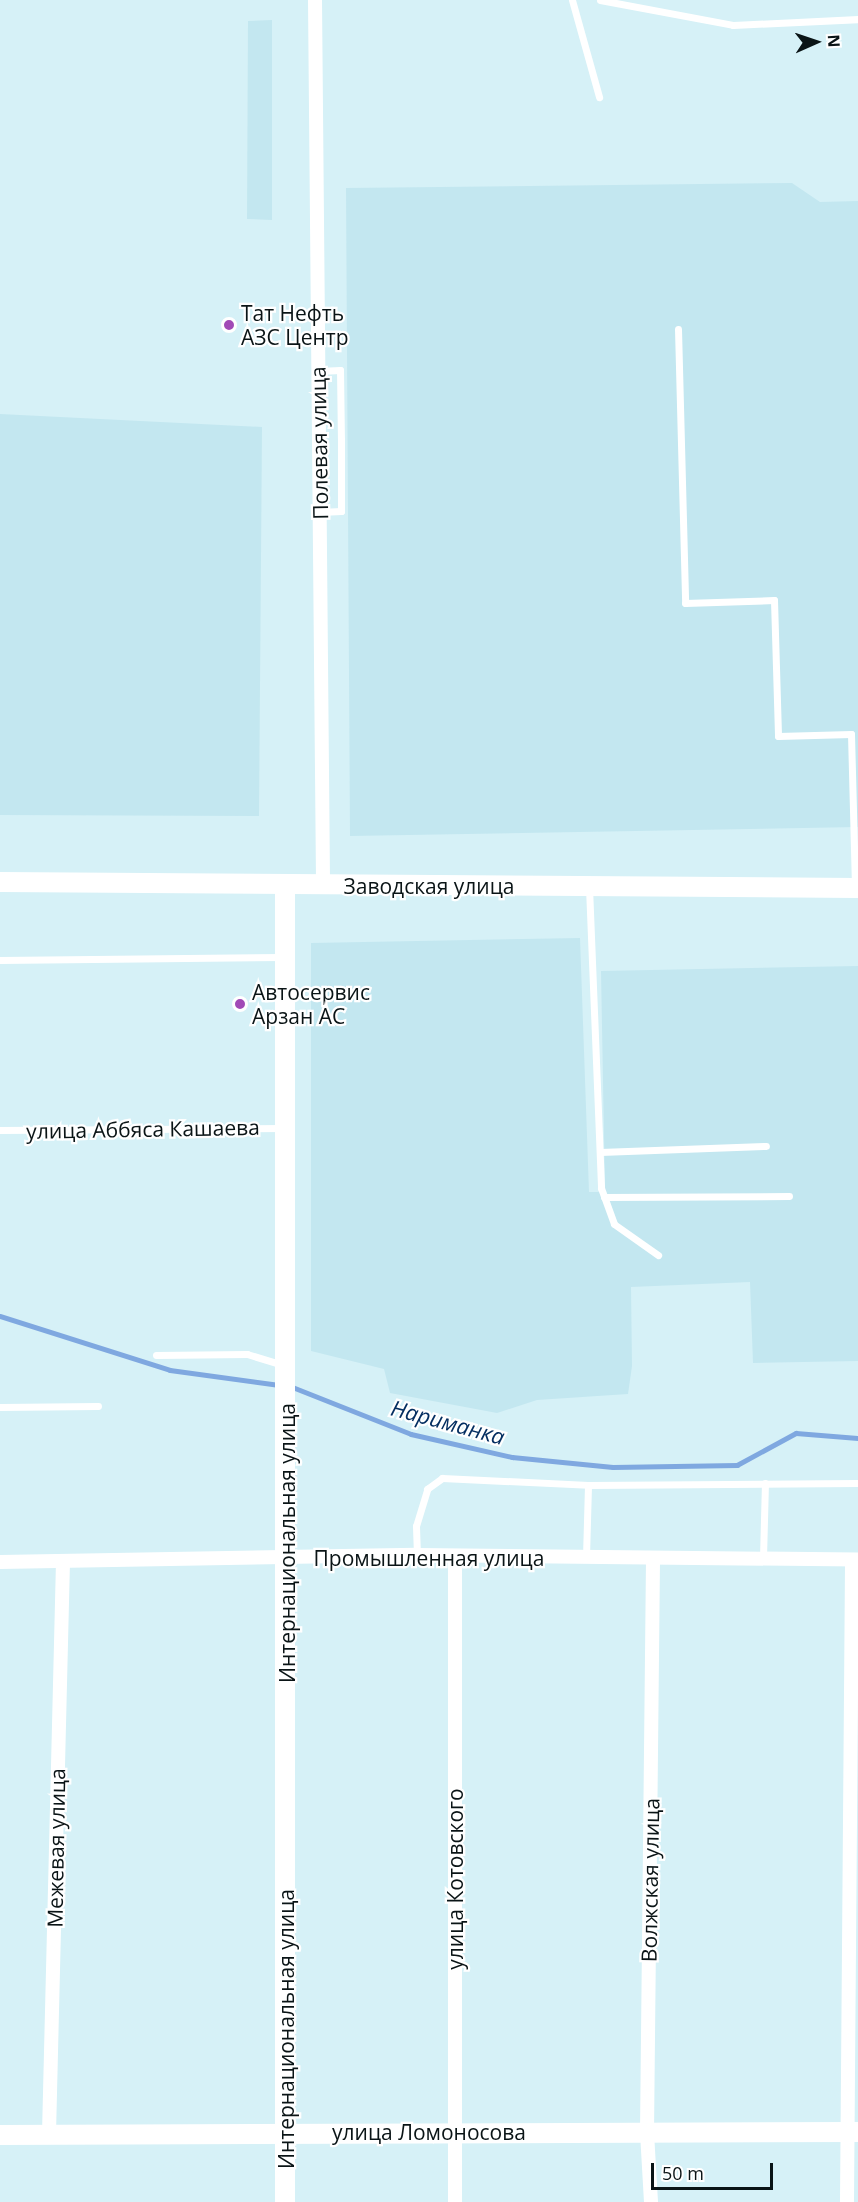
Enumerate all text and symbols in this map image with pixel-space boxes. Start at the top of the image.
north arrow [786,12,846,72]
text: N [823,34,845,48]
place label: Тат Нефть АЗС Центр [241,300,349,350]
marker: Тат Нефть АЗС Центр [222,318,236,332]
street label: Полевая улица [305,366,333,520]
street label: Заводская улица [343,873,515,899]
place label: Автосервис Арзан АС [252,979,370,1029]
marker: Автосервис Арзан АС [233,997,247,1011]
street label: улица Аббяса Кашаева [26,1114,260,1144]
water label: Нариманка [388,1394,508,1450]
street label: Интернациональная улица [274,1403,300,1683]
street label: Промышленная улица [314,1545,544,1571]
street label: Межевая улица [42,1768,70,1928]
street label: улица Котовского [442,1788,468,1970]
street label: Волжская улица [636,1798,664,1962]
street label: Интернациональная улица [273,1889,299,2169]
street label: улица Ломоносова [332,2119,526,2145]
scale bar [654,2151,776,2189]
text: 50 m [662,2161,704,2185]

